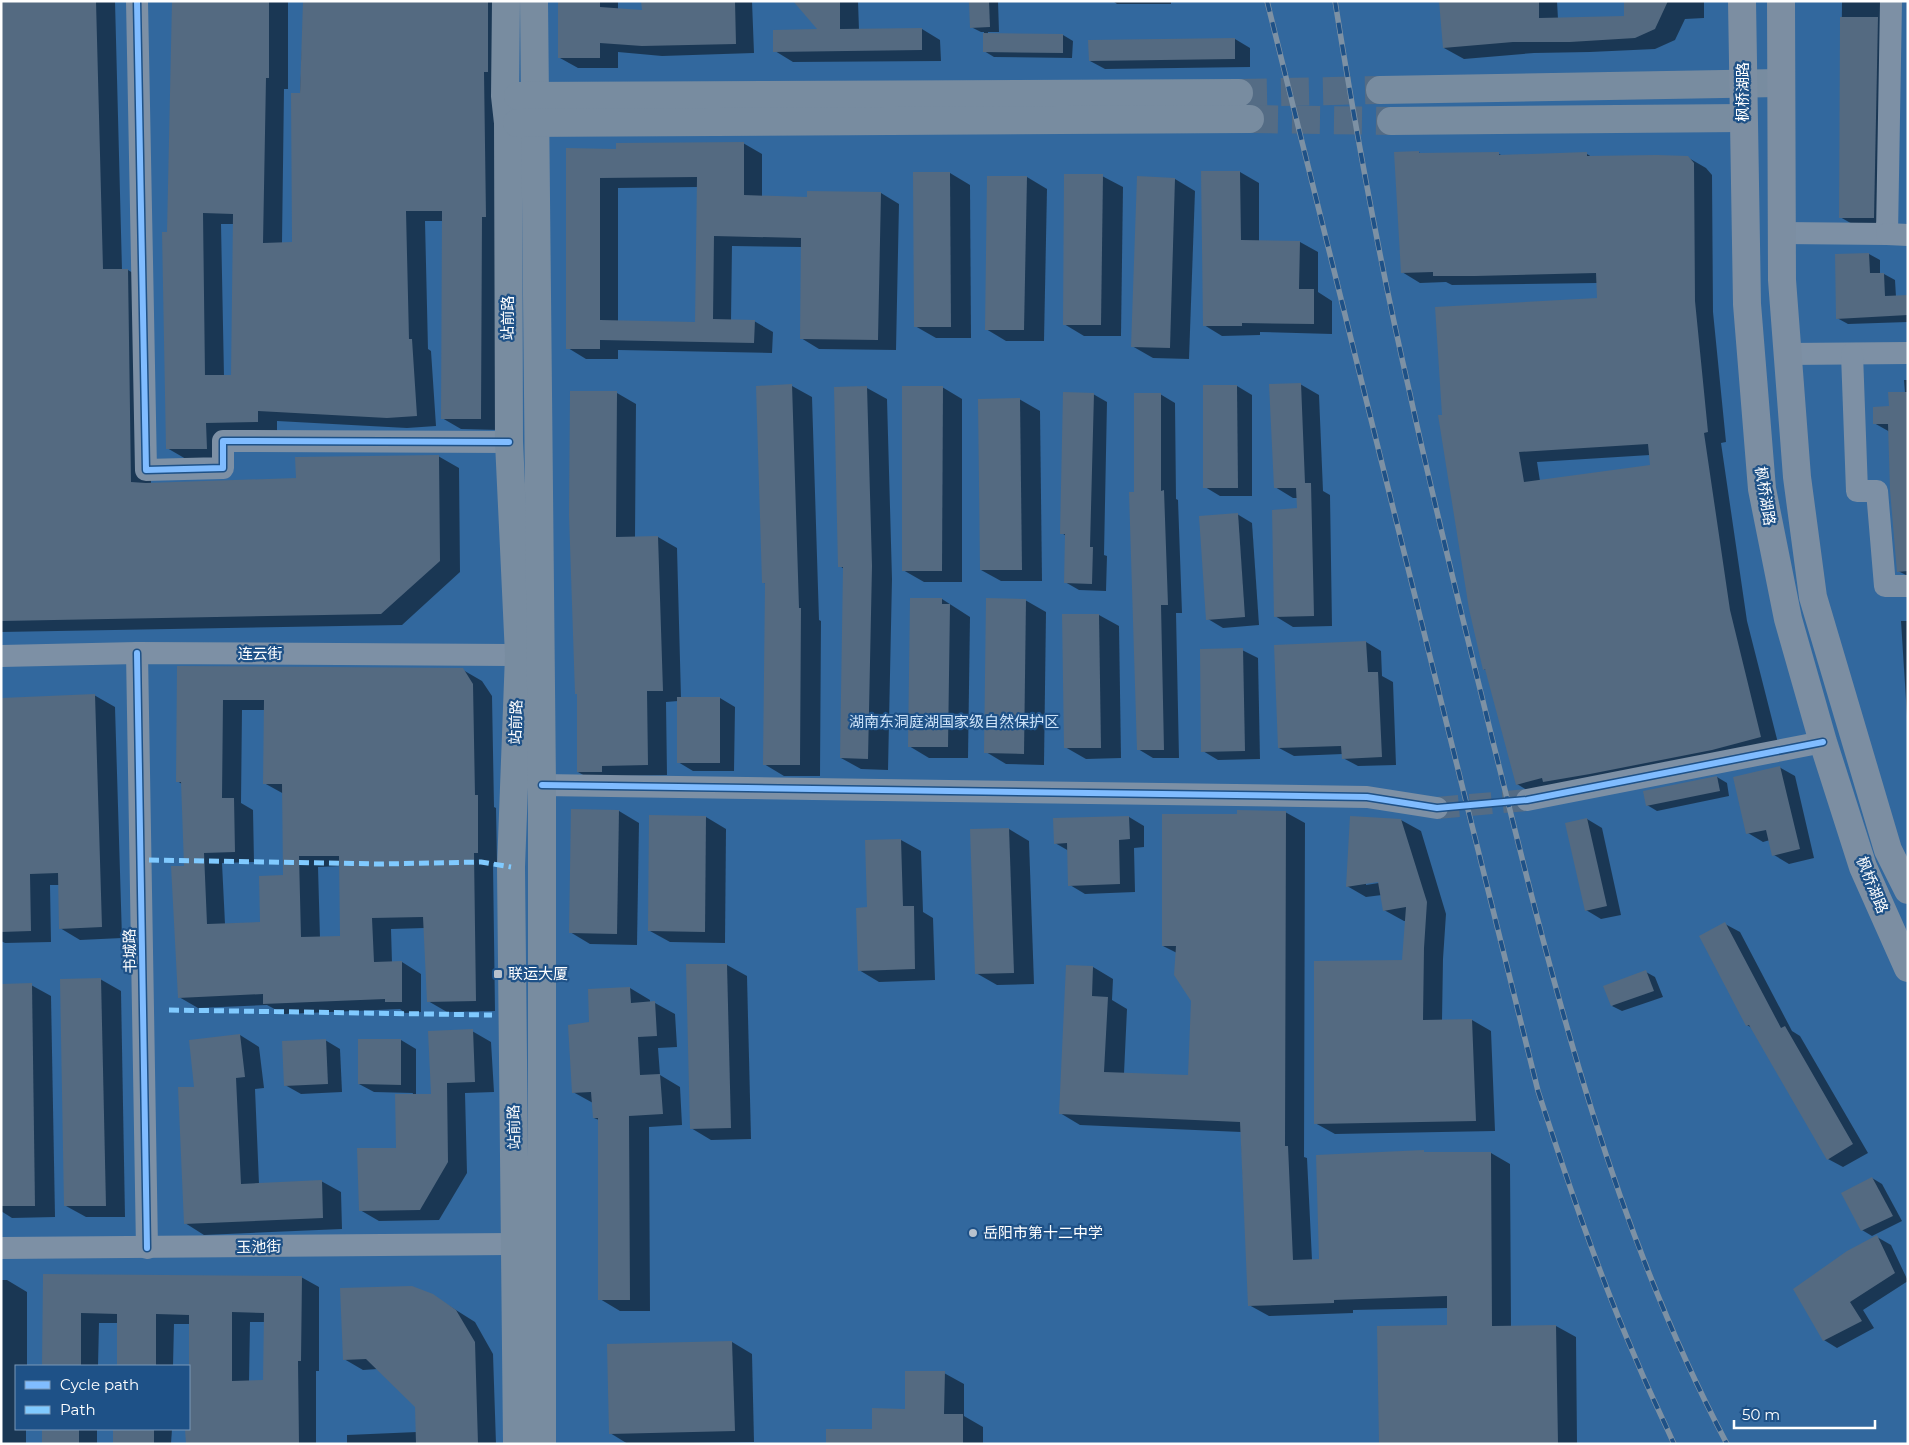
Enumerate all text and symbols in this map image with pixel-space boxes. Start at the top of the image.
street label: 枫桥湖路 [1733,62,1752,122]
street label: 站前路 [498,295,517,341]
street label: 枫桥湖路 [1751,465,1780,527]
street label: 连云街 [237,644,283,663]
street label: 站前路 [505,699,526,745]
park label: 湖南东洞庭湖国家级自然保护区 [849,712,1059,731]
street label: 枫桥湖路 [1852,853,1893,916]
street label: 书城路 [120,928,139,974]
place label: 联运大厦 [508,964,568,983]
marker: 联运大厦 [492,968,504,980]
street label: 站前路 [504,1104,523,1150]
place label: 岳阳市第十二中学 [983,1223,1103,1242]
marker: 岳阳市第十二中学 [967,1227,979,1239]
street label: 玉池街 [236,1237,282,1256]
legend [15,1365,190,1430]
text: Cycle path [60,1375,139,1394]
scale bar [1734,1398,1875,1430]
text: Path [60,1400,96,1419]
text: 50 m [1742,1405,1780,1424]

